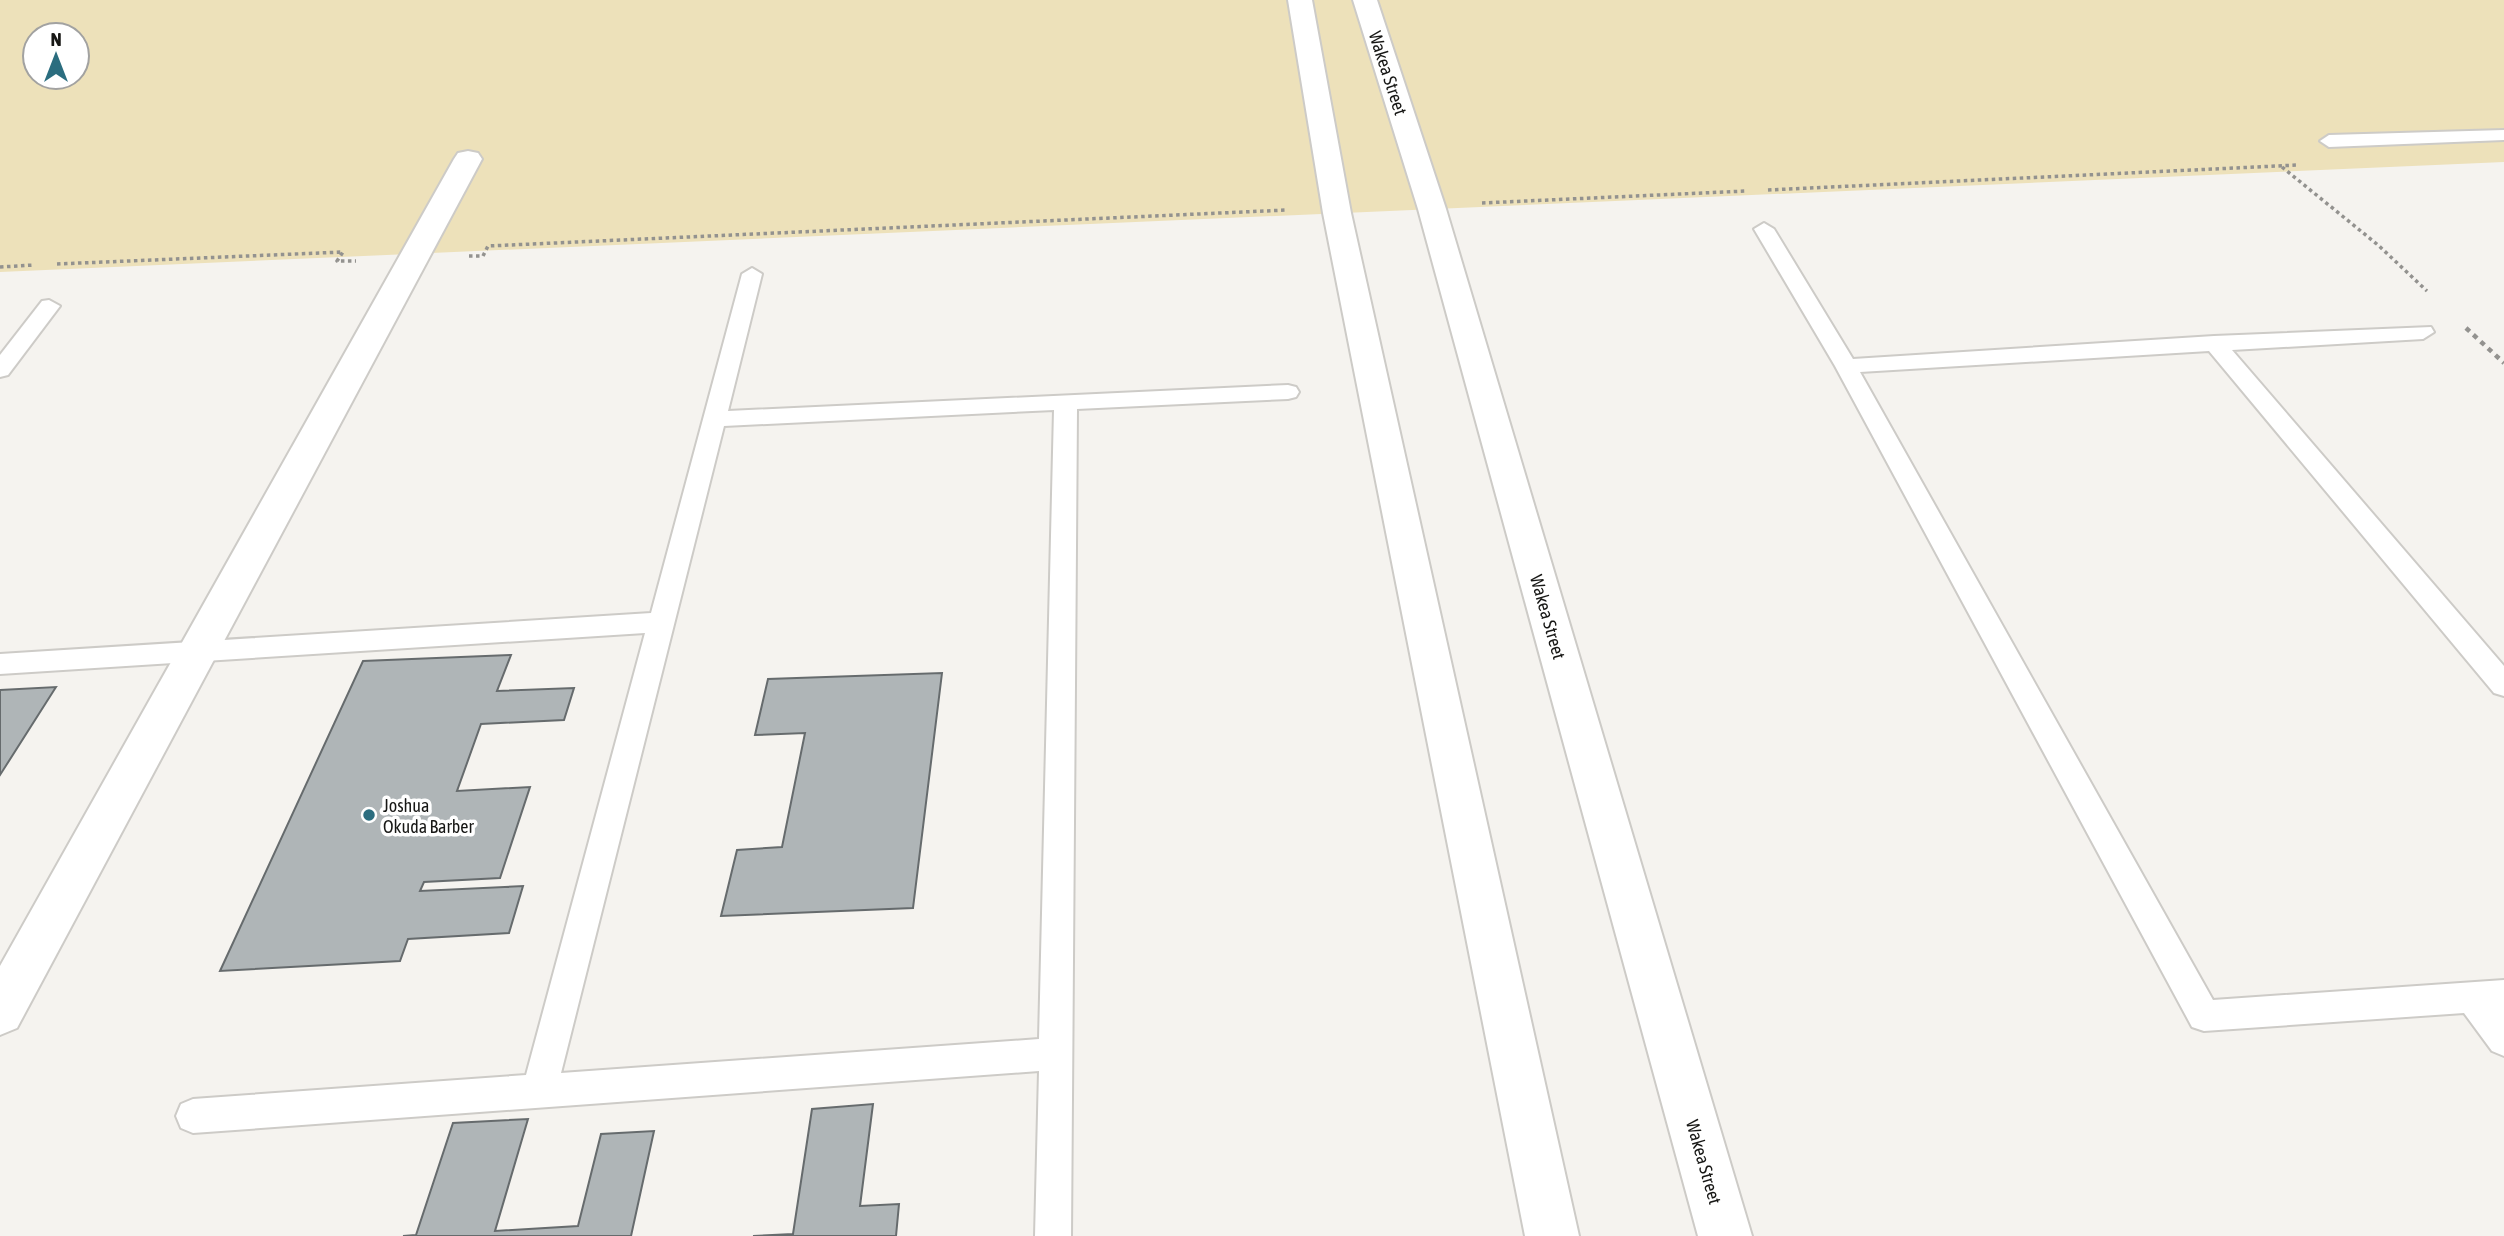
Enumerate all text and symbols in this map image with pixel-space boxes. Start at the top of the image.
north arrow [21,21,91,91]
text: N [50,28,62,50]
street label: Wakea Street [1365,28,1411,118]
street label: Wakea Street [1526,572,1570,662]
place label: Joshua Okuda Barber [383,795,474,837]
marker: Joshua Okuda Barber [361,807,377,823]
street label: Wakea Street [1682,1117,1726,1207]

